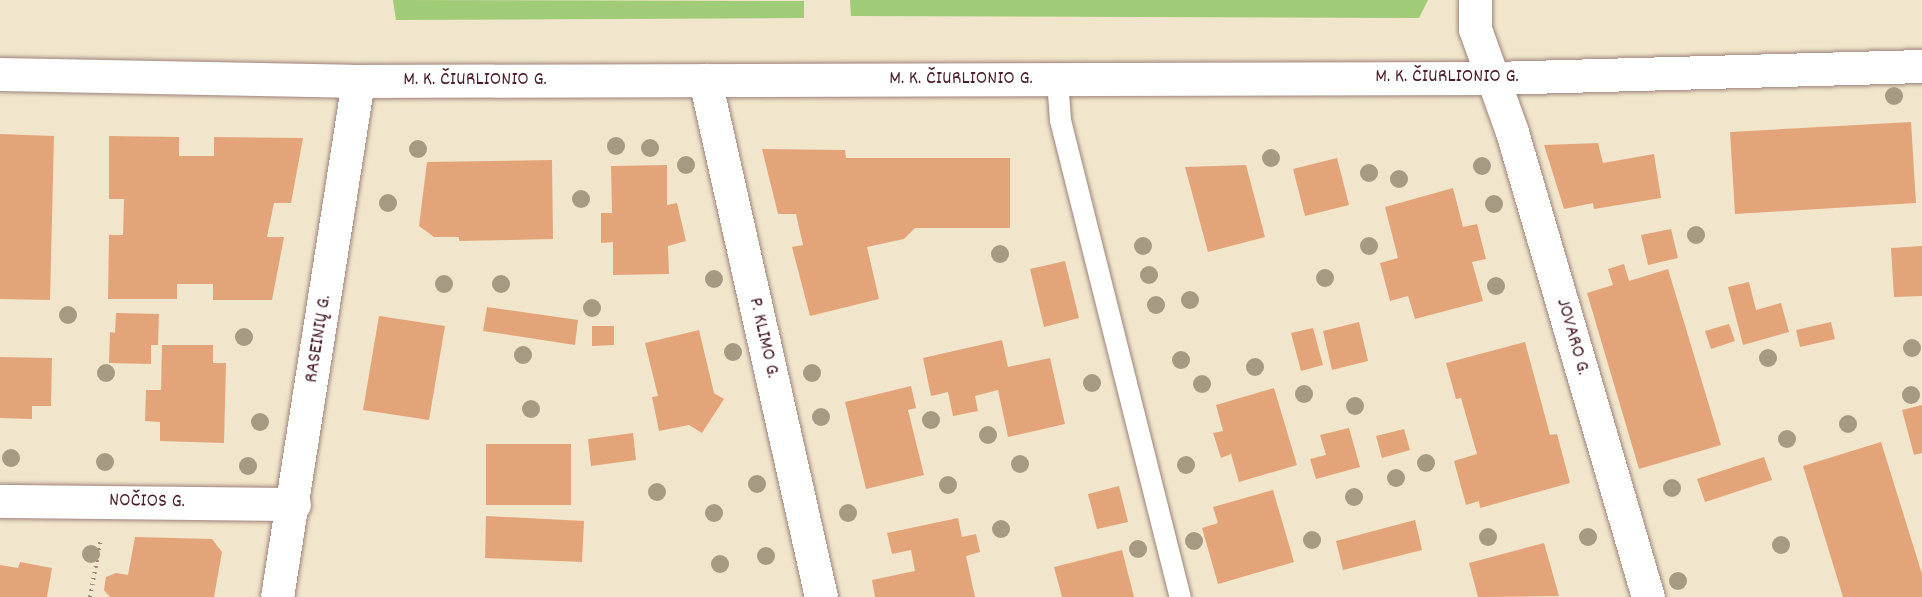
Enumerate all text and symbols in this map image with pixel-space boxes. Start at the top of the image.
street label: M. K. ČIURLIONIO G. [1375,65,1519,89]
street label: M. K. ČIURLIONIO G. [889,67,1033,91]
street label: M. K. ČIURLIONIO G. [403,68,547,92]
street label: RASEINIŲ G. [300,293,338,385]
street label: P. KLIMO G. [742,295,784,381]
street label: JOVARO G. [1550,296,1594,378]
street label: NOČIOS G. [109,489,185,515]

